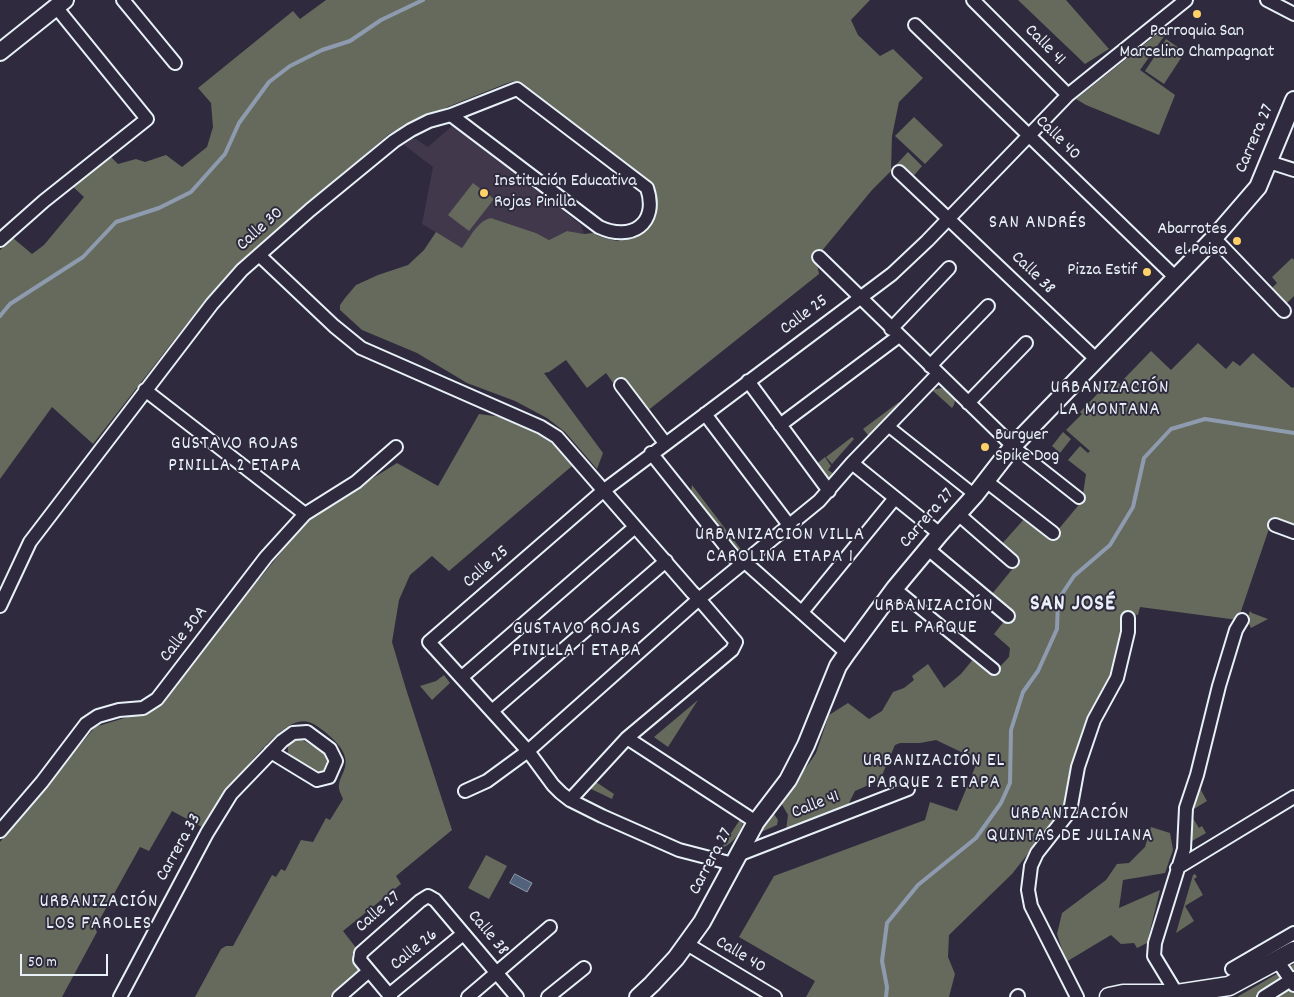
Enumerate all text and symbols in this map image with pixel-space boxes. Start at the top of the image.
marker: Parroquia San Marcelino Champagnat [1191,8,1203,20]
street label: Calle 41 [1019,21,1069,71]
place label: Parroquia San Marcelino Champagnat [1120,22,1274,64]
street label: Carrera 27 [1232,101,1280,177]
street label: Calle 40 [1030,112,1084,166]
place label: Institución Educativa Rojas Pinilla [494,172,637,214]
marker: Institución Educativa Rojas Pinilla [478,187,490,199]
street label: Calle 30 [233,203,289,257]
district label: SAN ANDRÉS [988,213,1088,235]
place label: Abarrotes el Paisa [1157,220,1227,262]
marker: Abarrotes el Paisa [1231,235,1243,247]
street label: Calle 38 [1005,248,1059,300]
place label: Pizza Estif [1067,261,1137,283]
marker: Pizza Estif [1141,266,1153,278]
street label: Calle 25 [777,291,833,341]
district label: URBANIZACIÓN LA MONTANA [1049,378,1171,422]
place label: Burguer Spike Dog [995,426,1059,468]
district label: GUSTAVO ROJAS PINILLA 2 ETAPA [166,434,304,478]
marker: Burguer Spike Dog [979,441,991,453]
street label: Carrera 27 [896,485,960,553]
district label: URBANIZACIÓN VILLA CAROLINA ETAPA 1 [693,525,867,569]
street label: Calle 25 [459,542,515,594]
district label: SAN JOSÉ [1029,593,1117,619]
district label: URBANIZACIÓN EL PARQUE [873,596,995,640]
street label: Calle 30A [156,603,214,667]
district label: GUSTAVO ROJAS PINILLA 1 ETAPA [511,619,643,663]
district label: URBANIZACIÓN EL PARQUE 2 ETAPA [861,751,1007,795]
street label: Calle 41 [789,787,843,825]
district label: URBANIZACIÓN QUINTAS DE JULIANA [984,804,1156,848]
street label: Carrera 33 [153,810,207,886]
street label: Carrera 27 [685,825,739,899]
street label: Calle 27 [352,888,406,938]
district label: URBANIZACIÓN LOS FAROLES [38,892,160,936]
street label: Calle 38 [462,907,512,961]
street label: Calle 26 [387,925,443,977]
street label: Calle 40 [711,933,769,979]
scale bar [22,944,110,976]
text: 50 m [28,952,57,974]

